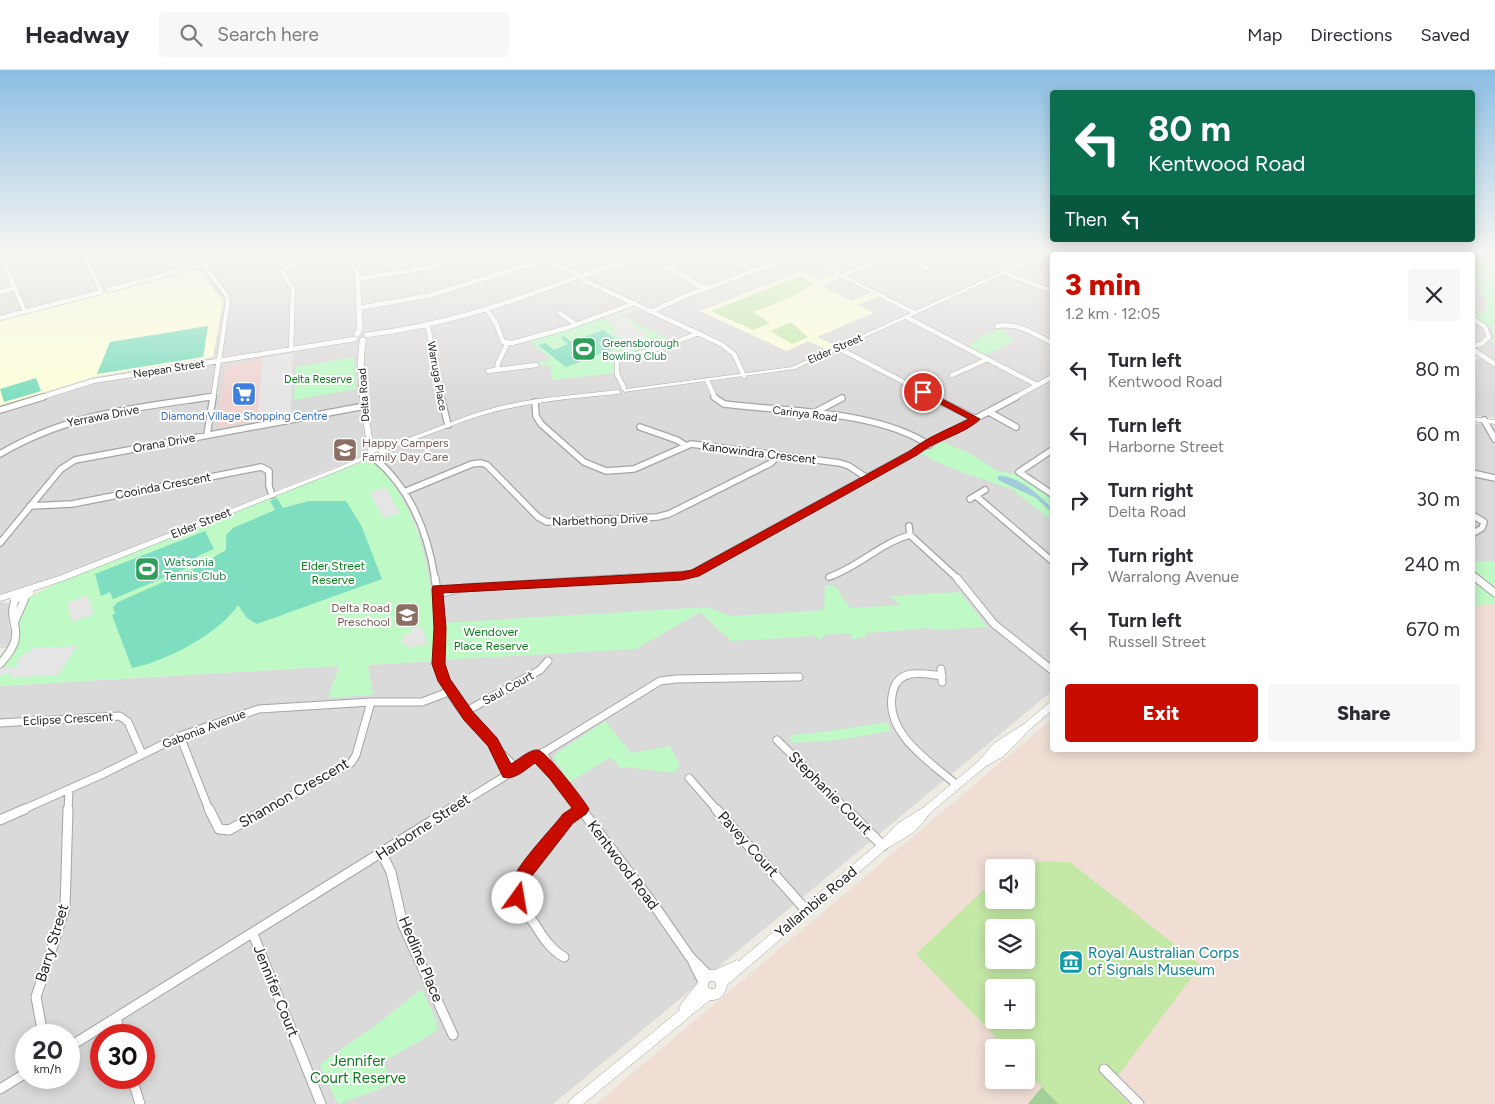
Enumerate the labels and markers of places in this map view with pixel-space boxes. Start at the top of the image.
sports icon: Greensborough Bowling Club [571,336,597,362]
place label: Greensborough Bowling Club [602,337,679,363]
pin [902,371,944,413]
supermarket icon: Diamond Village Shopping Centre [231,381,257,407]
place label: Diamond Village Shopping Centre [161,410,327,423]
place label: Happy Campers Family Day Care [362,436,449,464]
school or university icon: Happy Campers Family Day Care [332,437,358,463]
place label: Watsonia Tennis Club [164,555,226,583]
sports icon: Watsonia Tennis Club [134,556,160,582]
place label: Delta Road Preschool [331,601,390,629]
school or university icon: Delta Road Preschool [394,602,420,628]
place label: Royal Australian Corps of Signals Museum [1088,944,1239,979]
museum icon: Royal Australian Corps of Signals Museum [1058,949,1084,975]

